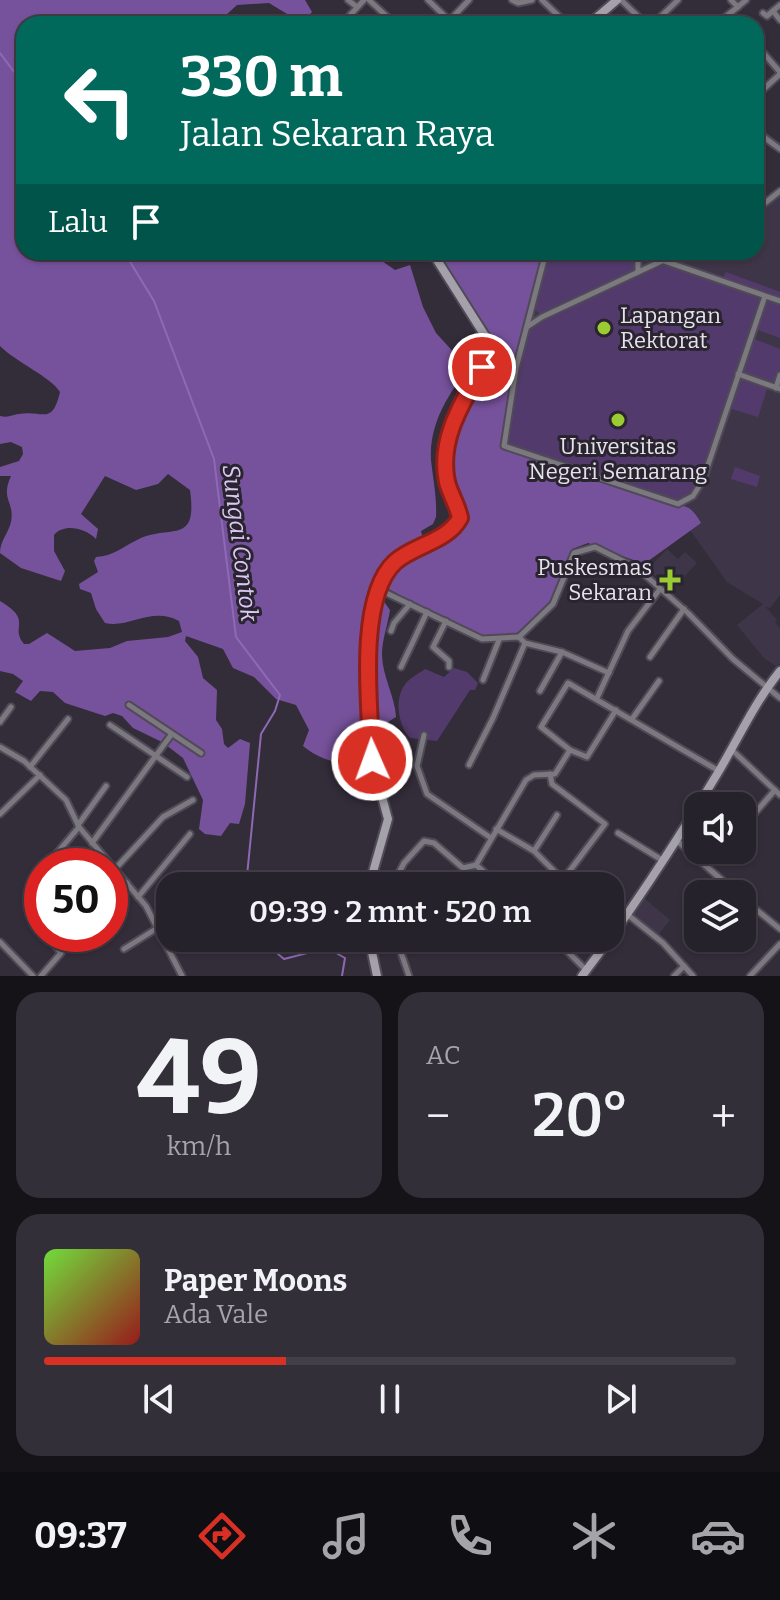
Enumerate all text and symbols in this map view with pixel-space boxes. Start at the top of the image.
text: 330 m [180,44,343,111]
icon: left [48,48,152,152]
text: Jalan Sekaran Raya [180,112,494,156]
icon: arrive [124,200,168,244]
text: Lalu [48,204,108,240]
place label: Lapangan Rektorat [620,302,721,354]
marker: Lapangan Rektorat [595,319,613,337]
pin [448,333,516,401]
icon: arrive [460,345,504,389]
marker: Universitas Negeri Semarang [609,411,627,429]
place label: Universitas Negeri Semarang [529,433,707,485]
water label: Sungai Contok [216,463,264,624]
place label: Puskesmas Sekaran [537,554,652,606]
marker: Puskesmas Sekaran [659,569,681,591]
position arrow [330,718,414,802]
map controls [684,792,756,952]
button: sound [684,792,756,864]
speed limit sign: 50 [24,848,128,952]
button: layers [684,880,756,952]
text: 09:39 · 2 mnt · 520 m [249,894,531,930]
text: 49 [137,1016,261,1141]
text: AC [426,1040,461,1071]
text: 20° [532,1080,629,1152]
text: − [426,1090,450,1143]
text: + [711,1090,736,1143]
text: km/h [167,1131,231,1162]
text: Paper Moons [164,1263,347,1299]
text: Ada Vale [164,1299,268,1330]
icon: previous [137,1377,181,1421]
icon: pause [368,1377,412,1421]
icon: next [599,1377,643,1421]
icon: directions [194,1508,250,1564]
icon: music [318,1508,374,1564]
icon: phone [442,1508,498,1564]
icon: climate [566,1508,622,1564]
icon: car [690,1508,746,1564]
text: 09:37 [34,1514,127,1558]

